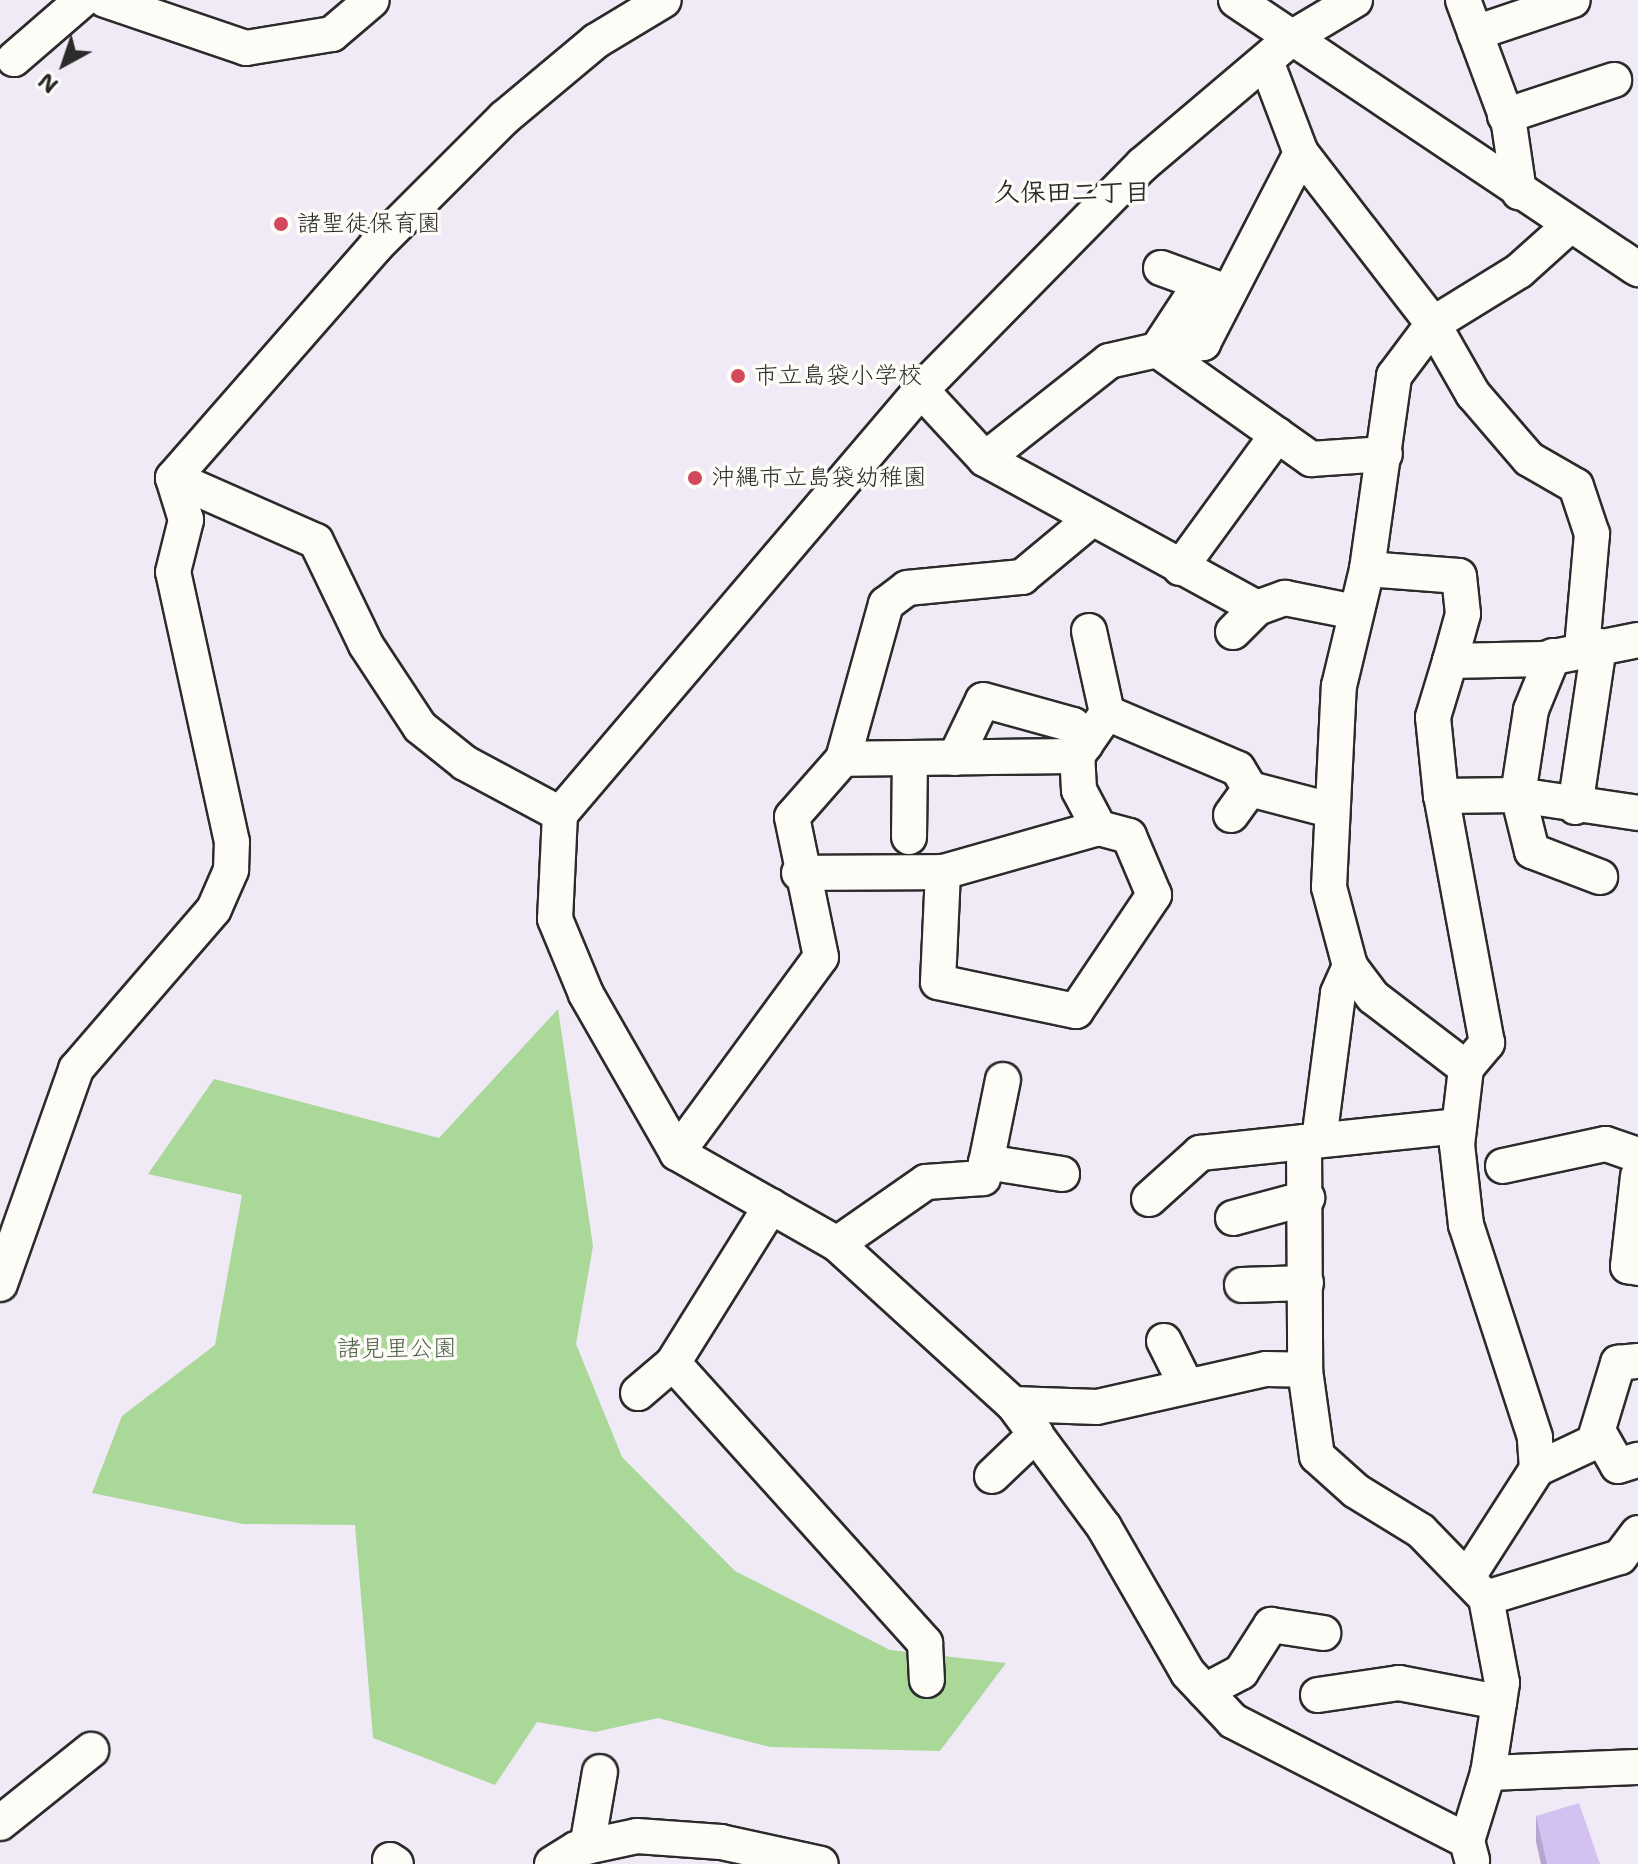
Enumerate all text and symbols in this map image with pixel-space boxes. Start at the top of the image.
north arrow [24,24,104,104]
text: N [32,66,64,99]
district label: 久保田二丁目 [994,176,1150,208]
place label: 諸聖徒保育園 [297,210,441,238]
marker: 諸聖徒保育園 [272,215,290,233]
place label: 市立島袋小学校 [754,362,922,390]
marker: 市立島袋小学校 [729,367,747,385]
place label: 沖縄市立島袋幼稚園 [711,464,927,492]
marker: 沖縄市立島袋幼稚園 [686,469,704,487]
park label: 諸見里公園 [337,1335,457,1363]

